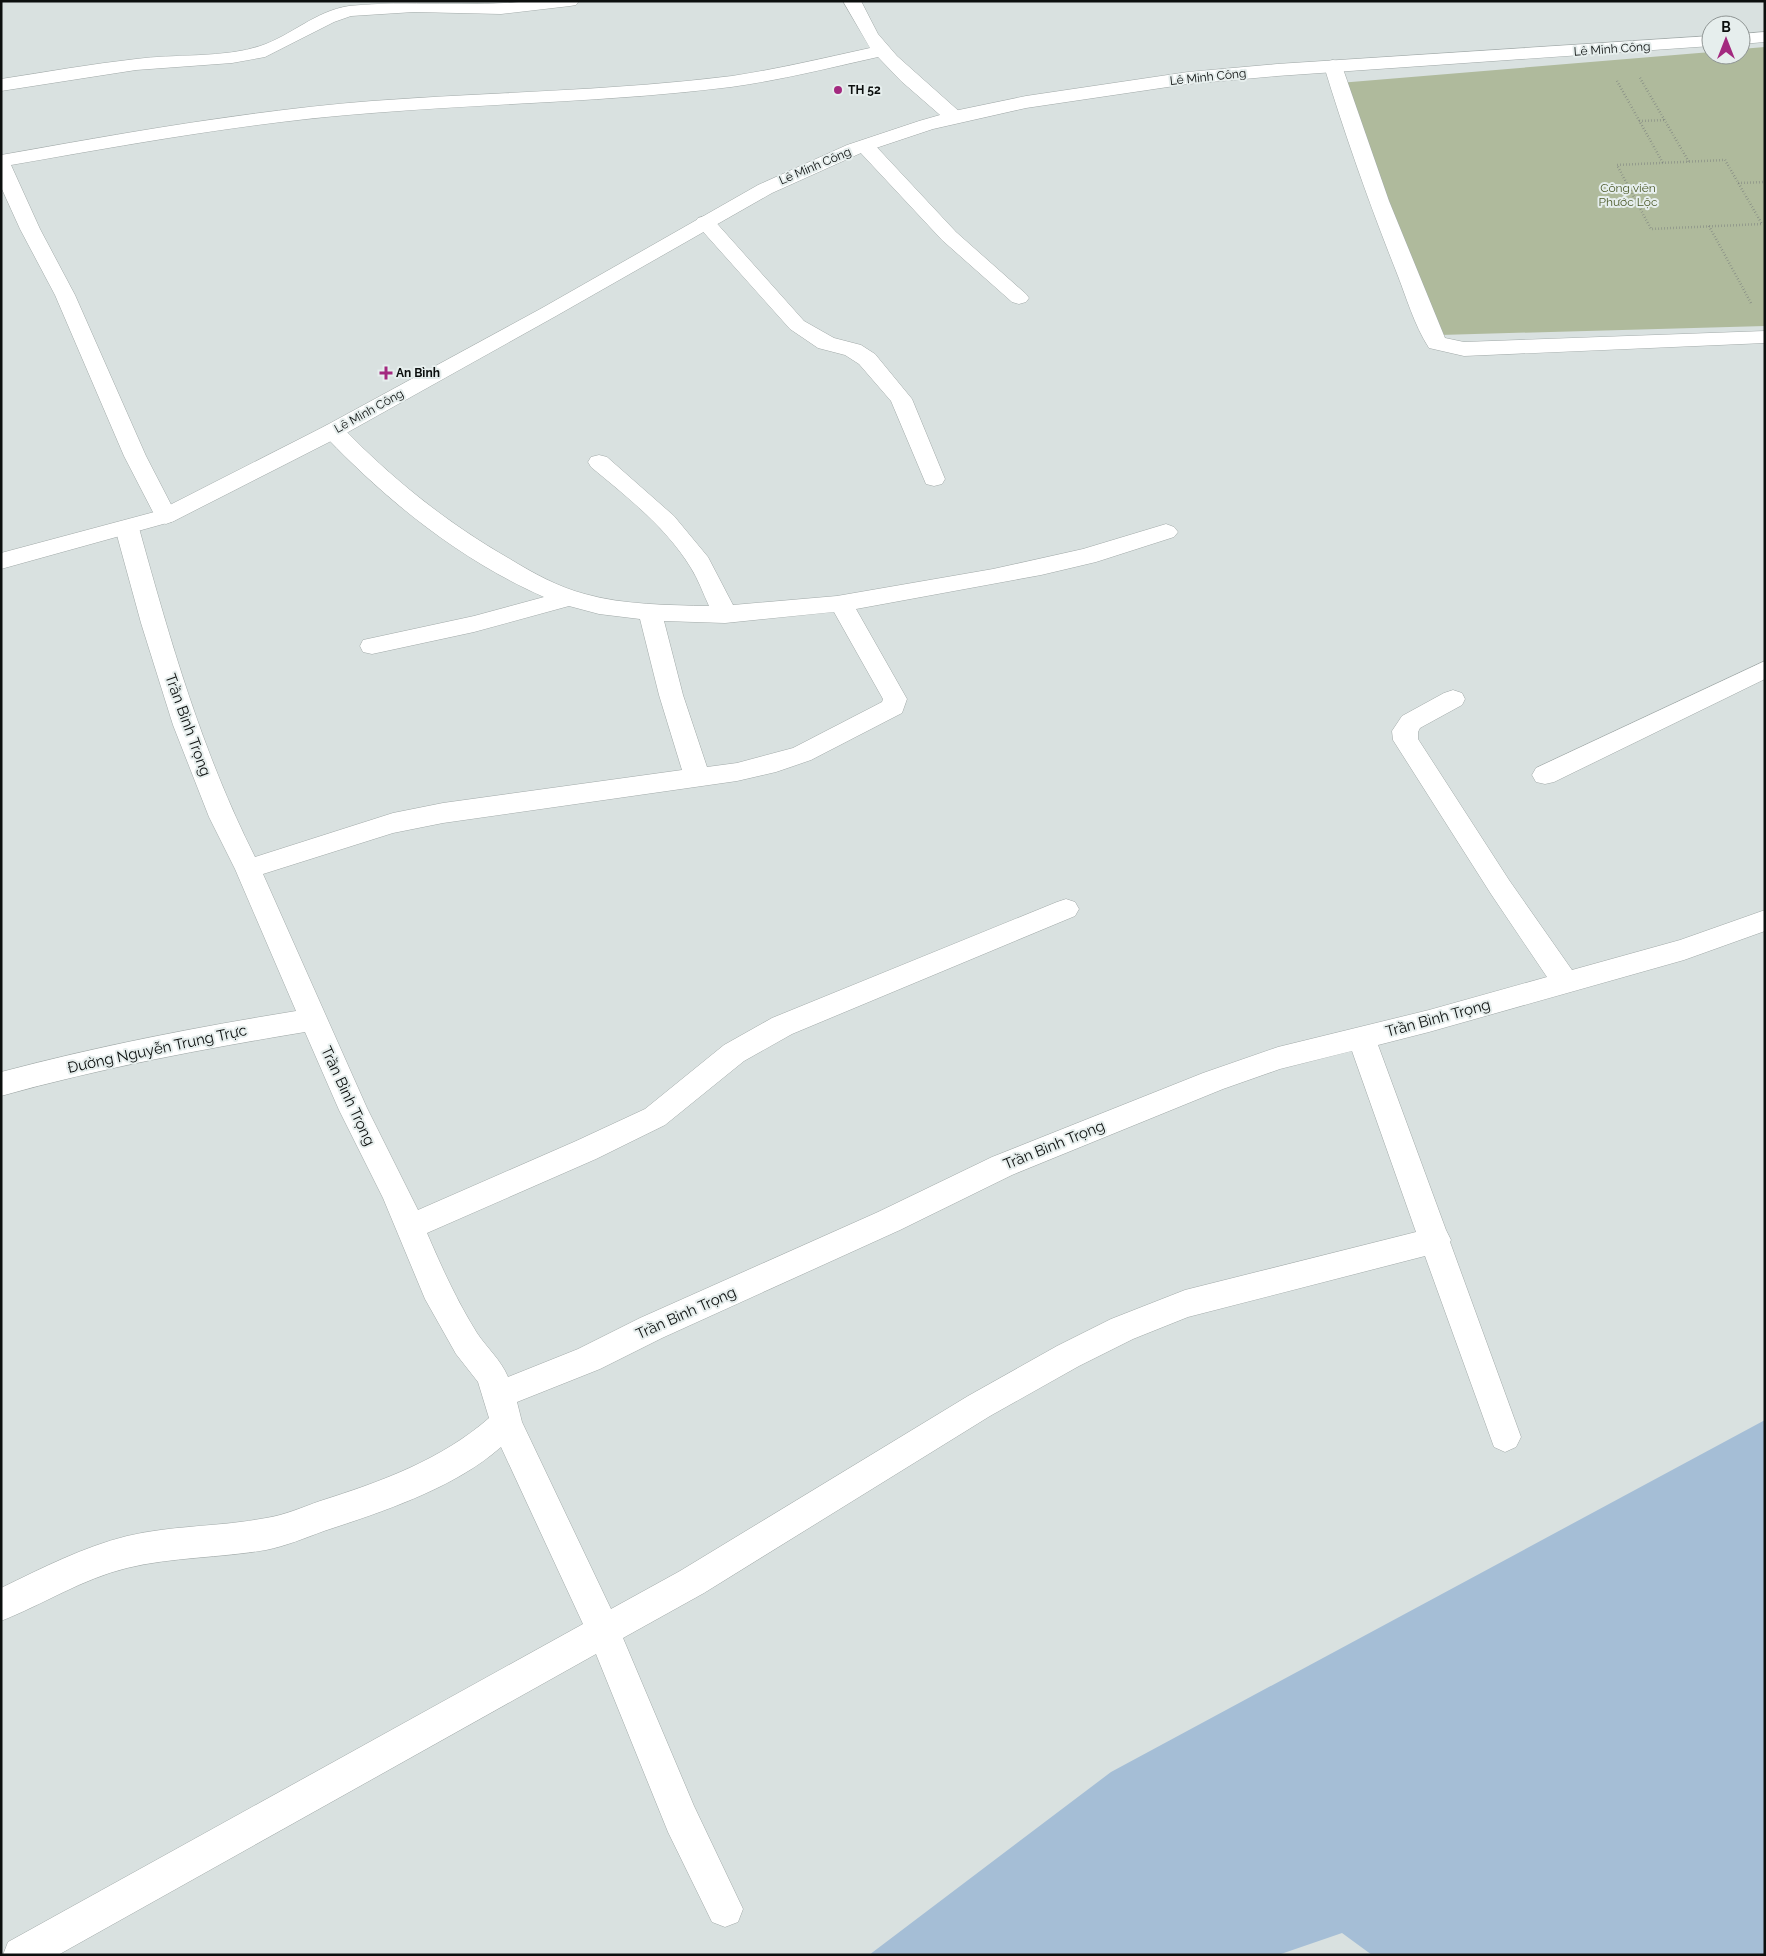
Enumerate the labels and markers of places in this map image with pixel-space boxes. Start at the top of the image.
place label: TH 52 [848,83,881,97]
marker: TH 52 [832,84,844,96]
place label: An Bình [396,366,440,380]
marker: An Bình [380,367,392,379]

